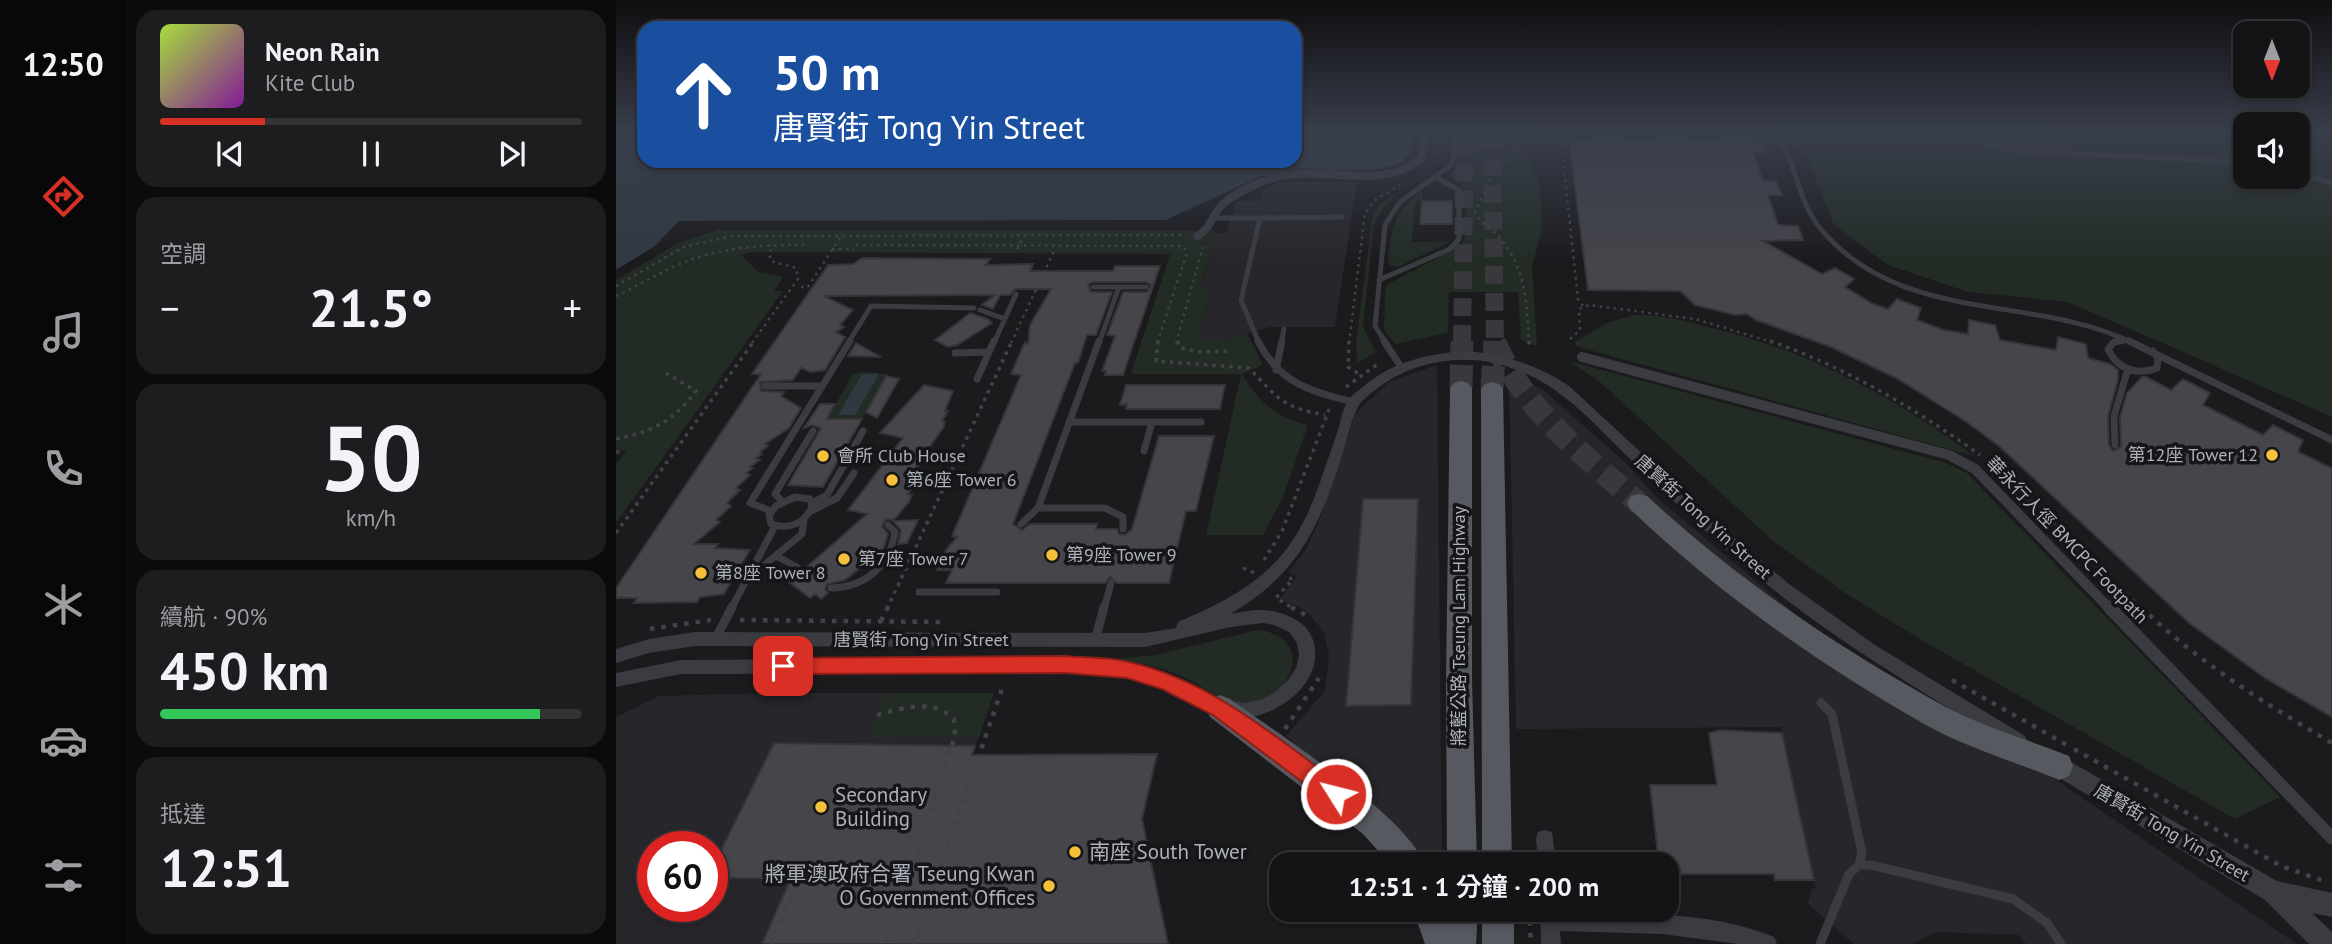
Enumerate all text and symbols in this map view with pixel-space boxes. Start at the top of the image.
north arrow [2233,21,2310,98]
map controls [2233,21,2310,189]
text: Neon Rain [265,35,380,68]
text: 50 m [773,40,880,104]
text: 12:50 [22,43,104,85]
icon: ahead [658,49,749,140]
text: Kite Club [265,68,355,97]
text: 唐賢街 Tong Yin Street [773,106,1085,148]
button: sound [2233,112,2310,189]
icon: previous [211,135,249,173]
icon: pause [352,135,390,173]
icon: next [493,135,531,173]
icon: directions [39,172,88,221]
text: 空調 [160,239,206,268]
text: 21.5° [309,274,433,341]
text: − [160,283,179,332]
text: + [563,283,582,332]
icon: music [39,308,88,357]
text: 50 [319,398,423,516]
place label: 第12座 Tower 12 [2128,443,2258,466]
icon: phone [39,444,88,493]
place label: 會所 Club House [837,444,966,467]
marker: 第12座 Tower 12 [2264,447,2280,463]
marker: 會所 Club House [815,448,831,464]
street label: 唐賢街 Tong Yin Street [1630,449,1776,584]
street label: 華永行人徑 BMCPC Footpath [1982,451,2153,628]
place label: 第6座 Tower 6 [906,468,1017,491]
marker: 第6座 Tower 6 [884,472,900,488]
text: km/h [346,503,396,532]
street label: 將藍公路 Tseung Lam Highway [1447,505,1470,746]
place label: 第9座 Tower 9 [1066,543,1177,566]
place label: 第7座 Tower 7 [858,547,969,570]
marker: 第9座 Tower 9 [1044,547,1060,563]
marker: 第7座 Tower 7 [836,551,852,567]
place label: 第8座 Tower 8 [715,561,826,584]
marker: 第8座 Tower 8 [693,565,709,581]
icon: climate [39,580,88,629]
text: 續航 · 90% [160,602,267,631]
street label: 唐賢街 Tong Yin Street [833,628,1009,651]
pin [753,636,813,696]
text: 450 km [160,637,329,704]
icon: arrive [764,647,802,685]
icon: car [39,716,88,765]
position arrow [1299,757,1373,831]
street label: 唐賢街 Tong Yin Street [2091,779,2254,886]
place label: Secondary Building [835,781,927,832]
text: 抵達 [160,799,206,828]
marker: Secondary Building [813,799,829,815]
speed limit sign: 60 [637,831,728,922]
text: 12:51 [160,834,292,901]
place label: 南座 South Tower [1089,838,1247,865]
marker: 南座 South Tower [1067,844,1083,860]
icon: filters [39,851,88,900]
place label: 將軍澳政府合署 Tseung Kwan O Government Offices [765,860,1035,911]
text: 12:51 · 1 分鐘 · 200 m [1349,870,1599,903]
marker: 將軍澳政府合署 Tseung Kwan O Government Offices [1041,878,1057,894]

